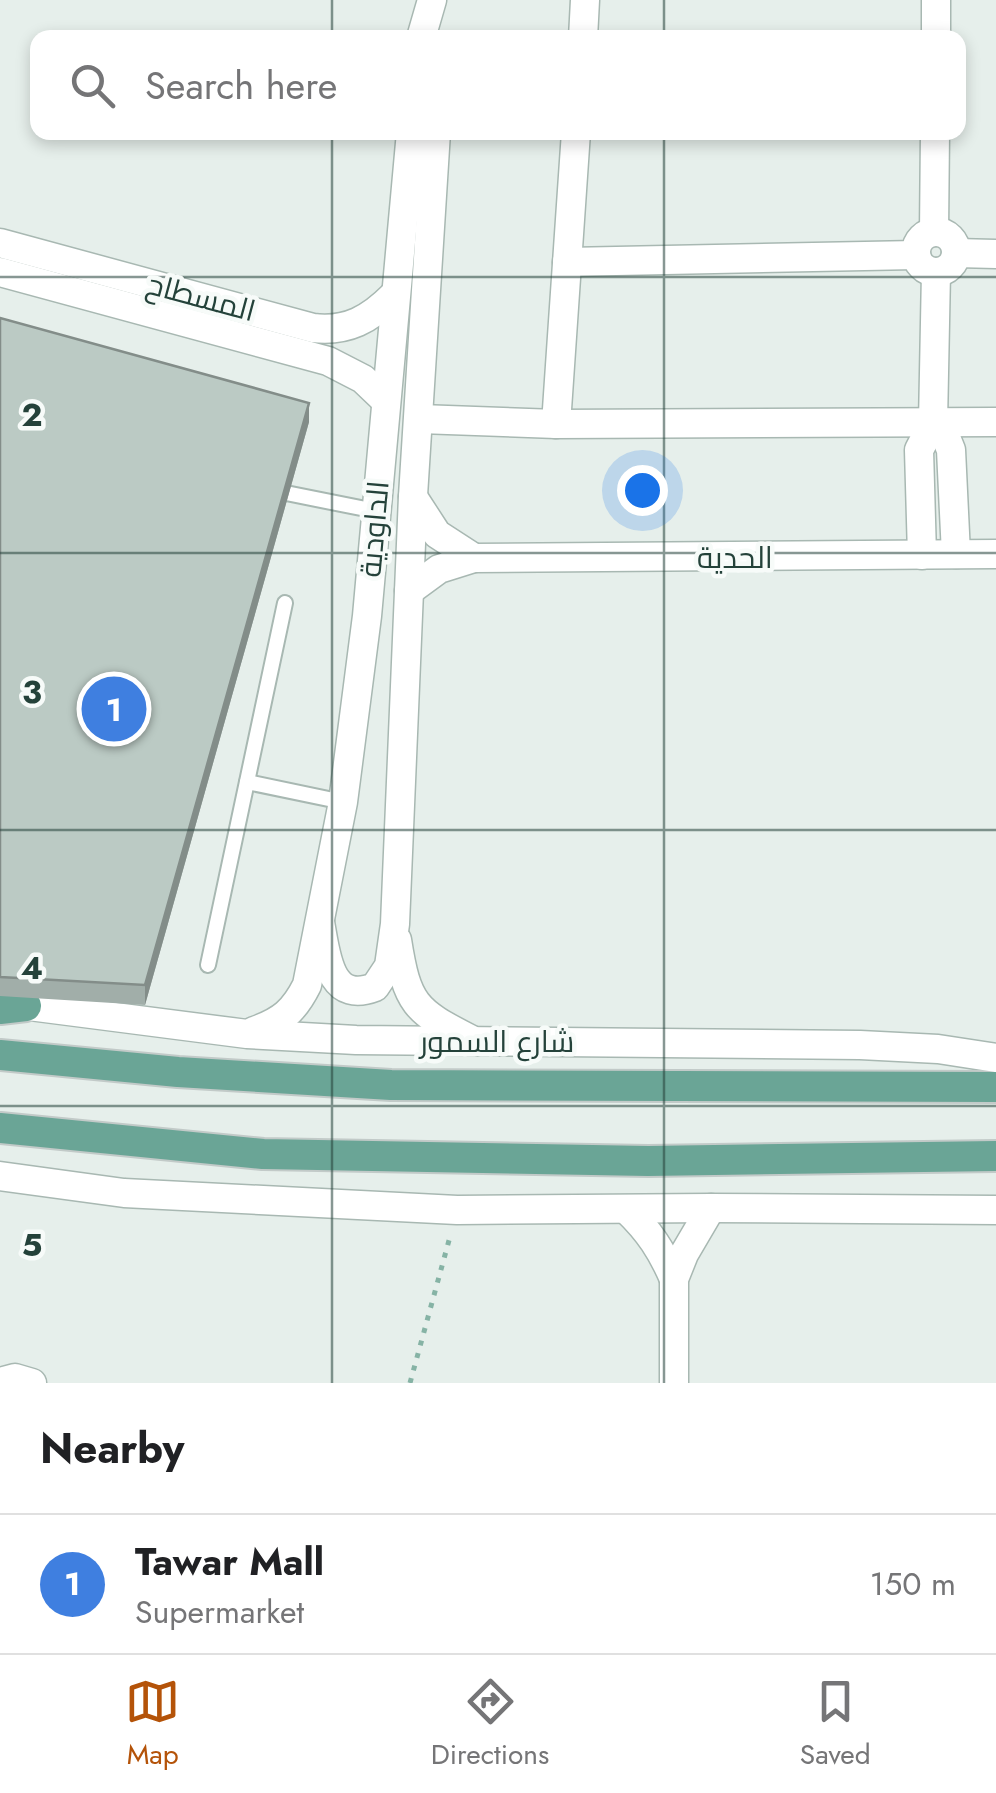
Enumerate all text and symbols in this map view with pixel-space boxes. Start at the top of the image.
search box [30,30,966,140]
icon: search [65,58,120,113]
text: Search here [145,58,337,113]
street label: المسطاح [142,262,260,332]
text: 2 [22,392,43,438]
your location [617,465,668,516]
street label: الداودية [348,479,400,579]
street label: الحدية [697,536,773,579]
text: 3 [22,669,42,715]
pin: 1 [82,672,146,746]
text: 4 [21,945,43,991]
street label: شارع السمور [418,1020,574,1063]
text: 5 [22,1222,42,1268]
text: Nearby [40,1418,184,1479]
text: Tawar Mall [135,1534,324,1589]
text: 1 [64,1561,81,1607]
text: 150 m [870,1561,956,1607]
text: Supermarket [135,1589,304,1635]
tab: Map [125,1674,180,1775]
tab: Directions [431,1674,549,1775]
tab: Saved [800,1674,871,1775]

